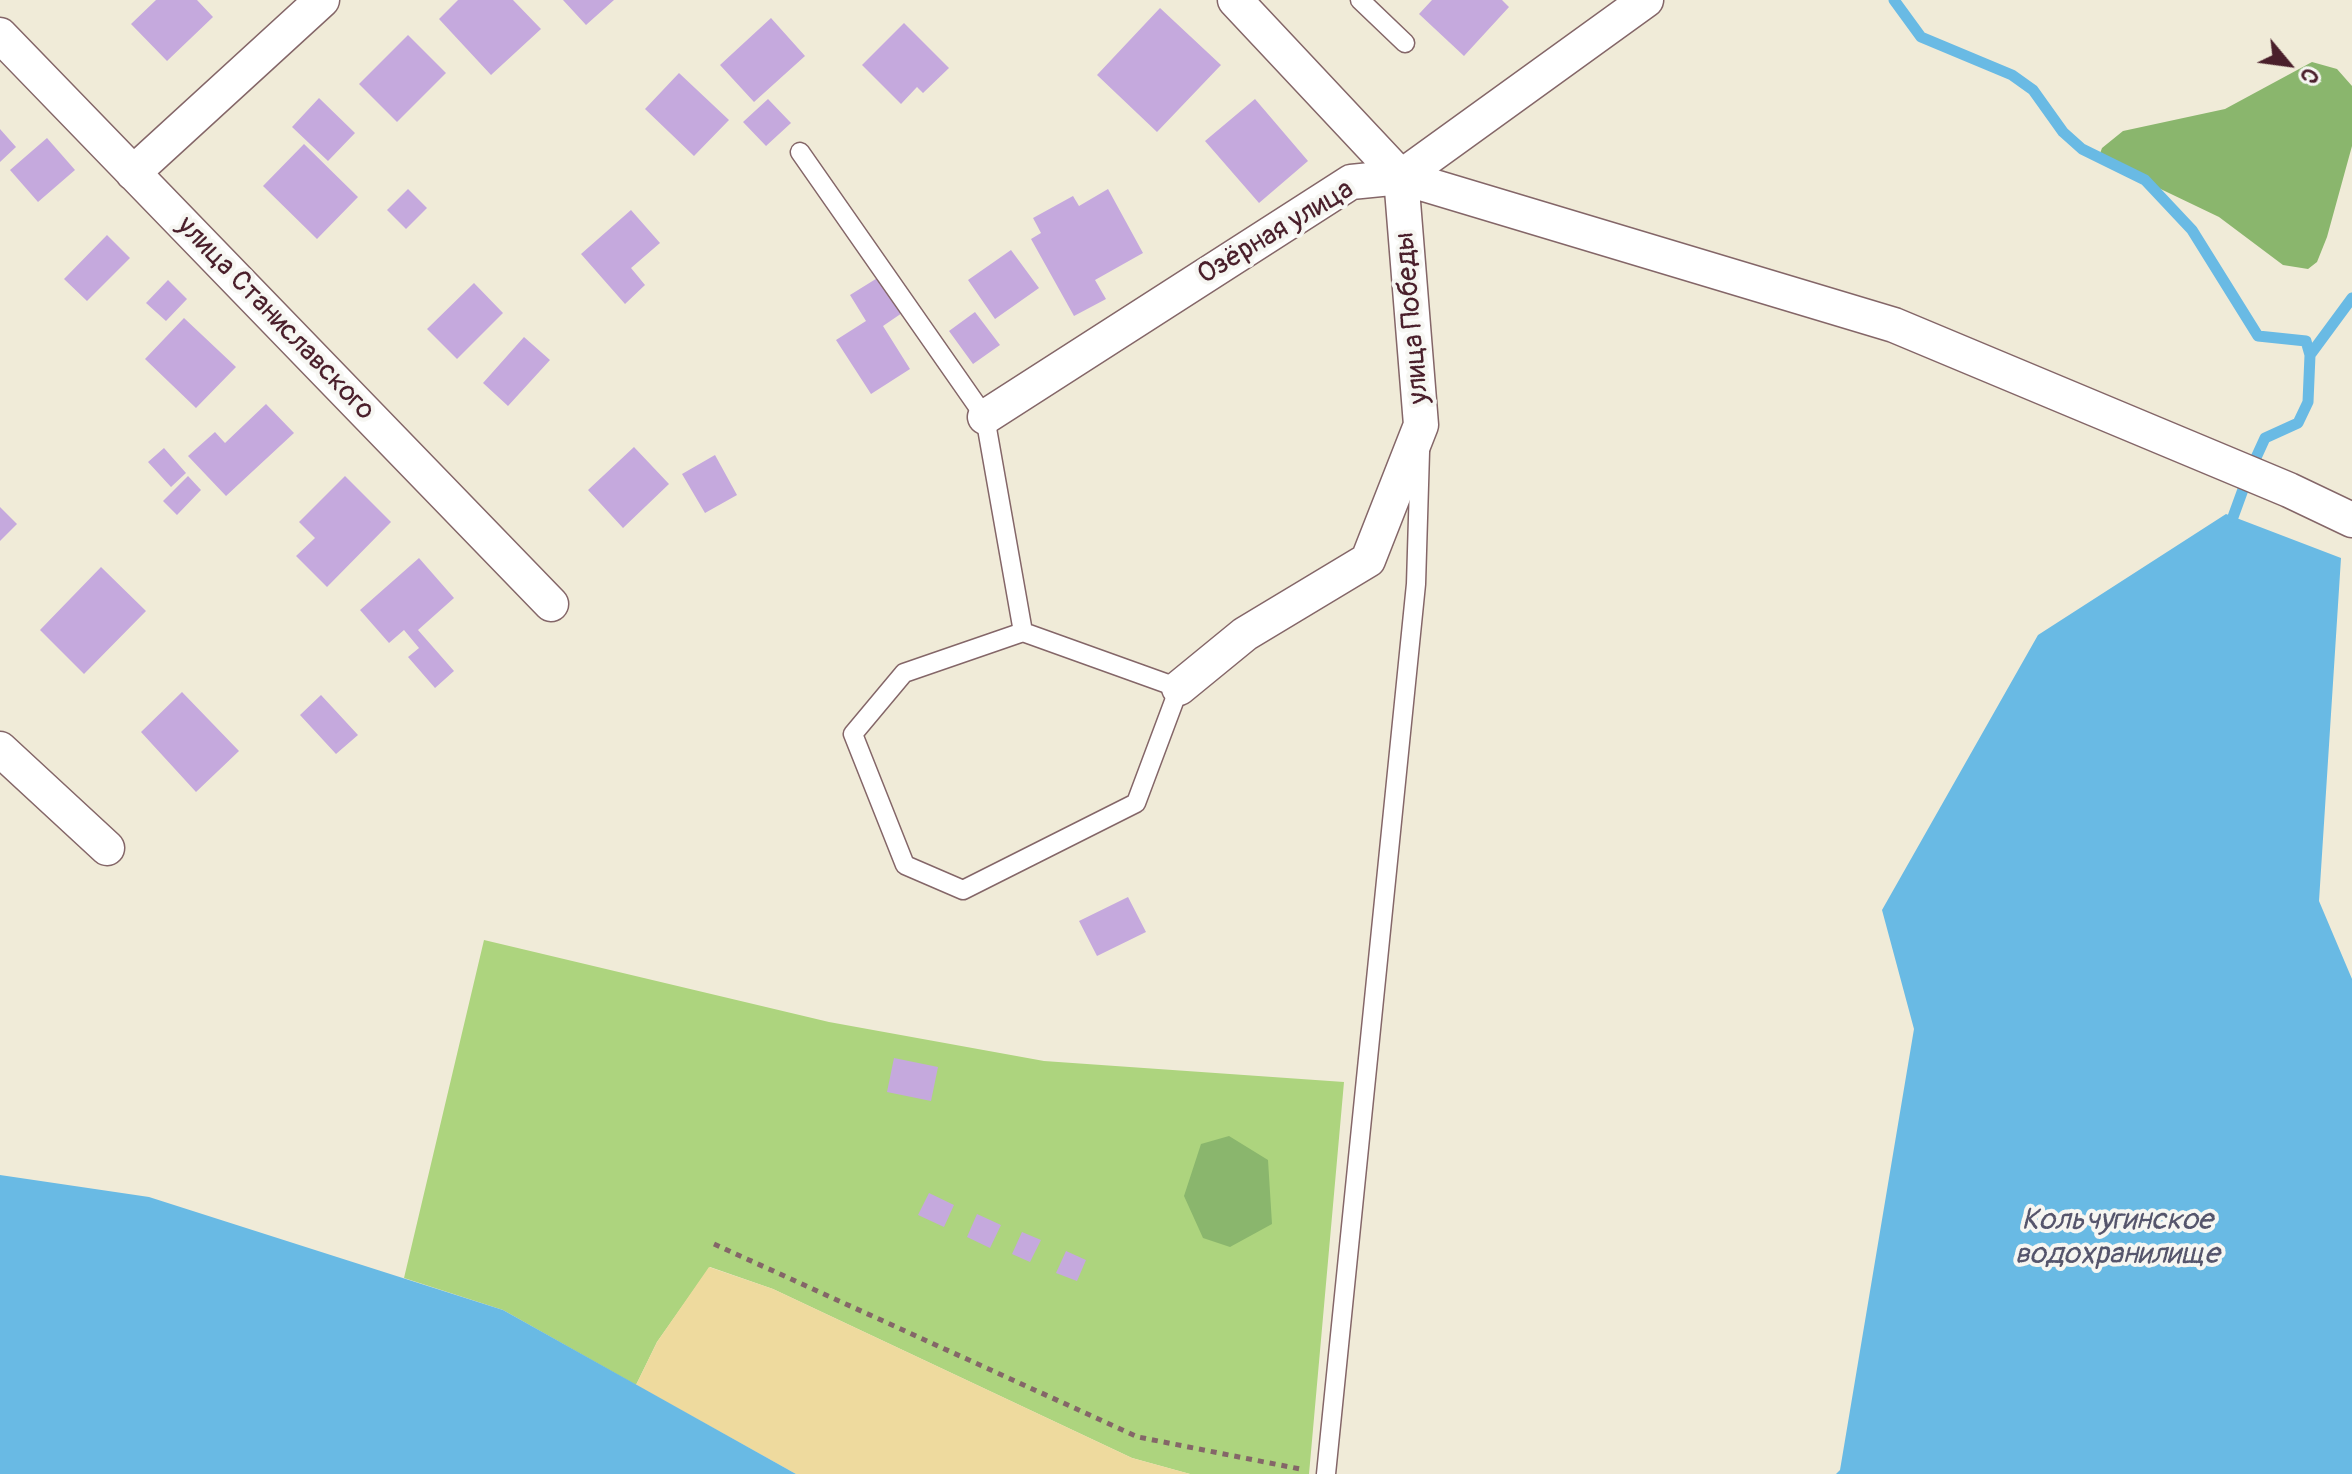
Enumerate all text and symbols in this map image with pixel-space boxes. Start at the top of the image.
north arrow [2248,24,2328,104]
text: С [2293,63,2325,88]
street label: Озёрная улица [1192,173,1360,293]
street label: улица Станиславского [169,210,381,428]
street label: улица Победы [1389,231,1437,405]
water label: Кольчугинское водохранилище [2015,1203,2219,1274]

